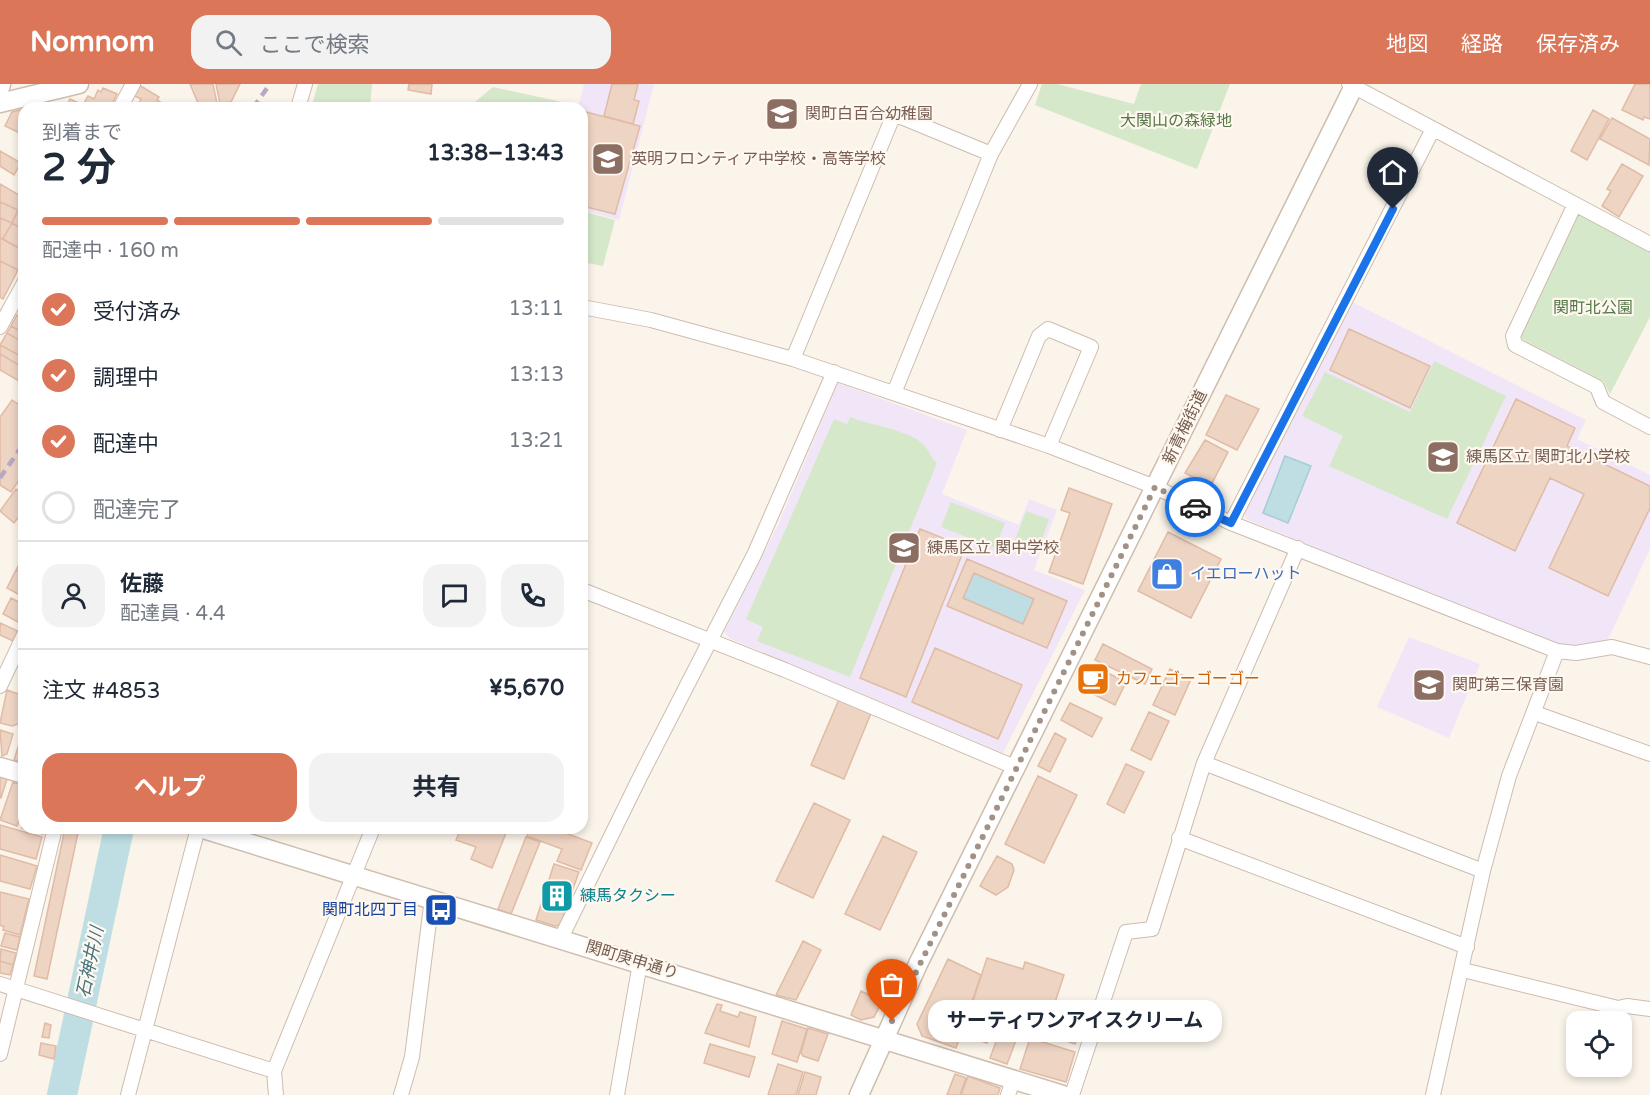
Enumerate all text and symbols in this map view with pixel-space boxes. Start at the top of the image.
search box [191,15,611,69]
text: Nomnom [30,25,155,59]
icon: search [212,26,245,59]
text: ここで検索 [260,32,370,58]
text: 地図 [1386,32,1428,57]
text: 経路 [1461,32,1503,57]
text: 保存済み [1536,32,1620,57]
school or university icon: 関町白百合幼稚園 [764,96,800,132]
place label: 関町白百合幼稚園 [805,104,933,124]
park label: 大関山の森緑地 [1120,111,1232,131]
text: 到着まで [42,121,122,145]
text: 13:38–13:43 [427,140,564,166]
school or university icon: 英明フロンティア中学校・高等学校 [590,141,626,177]
text: 2 分 [42,144,116,191]
pin [1367,147,1418,209]
place label: 英明フロンティア中学校・高等学校 [631,149,886,169]
icon: home [1376,156,1409,189]
text: 配達中 · 160 m [42,239,179,263]
icon: check [42,293,75,326]
text: 13:11 [509,297,564,321]
park label: 関町北公園 [1553,298,1633,318]
text: 受付済み [93,299,181,325]
icon: check [42,359,75,392]
text: 13:13 [509,363,564,387]
text: 調理中 [93,365,159,391]
street label: 新青梅街道 [1158,387,1212,467]
icon: check [42,425,75,458]
text: 13:21 [509,429,564,453]
text: 配達中 [93,431,159,457]
school or university icon: 練馬区立 関町北小学校 [1425,439,1461,475]
place label: 練馬区立 関町北小学校 [1466,447,1630,467]
courier [1165,477,1225,537]
icon: car [1179,491,1212,524]
text: 配達完了 [93,497,181,523]
school or university icon: 練馬区立 関中学校 [886,530,922,566]
place label: 練馬区立 関中学校 [927,538,1059,558]
shop icon: イエローハット [1149,556,1185,592]
button: person [42,564,105,627]
button: chat [423,564,486,627]
button: phone [501,564,564,627]
place label: イエローハット [1190,564,1302,584]
text: 佐藤 [120,571,164,597]
text: 配達員 · 4.4 [120,602,226,626]
cafe icon: カフェゴーゴーゴー [1075,661,1111,697]
school or university icon: 関町第三保育園 [1411,667,1447,703]
place label: カフェゴーゴーゴー [1116,669,1260,689]
text: ¥5,670 [489,675,564,701]
place label: 関町第三保育園 [1452,675,1564,695]
text: 注文 #4853 [42,678,160,704]
button: ヘルプ [42,753,297,822]
button: 共有 [309,753,564,822]
building icon: 練馬タクシー [539,878,575,914]
place label: 練馬タクシー [580,886,676,906]
bus stop icon: 関町北四丁目 [423,892,459,928]
place label: 関町北四丁目 [322,900,418,920]
water label: 石神井川 [72,923,109,1000]
street label: 関町庚申通り [583,936,681,984]
pin [866,959,917,1021]
icon: bag [875,968,908,1001]
callout: サーティワンアイスクリーム [928,1000,1222,1042]
text: サーティワンアイスクリーム [947,1009,1203,1033]
map controls [1566,1011,1632,1077]
button: locate [1566,1011,1632,1077]

